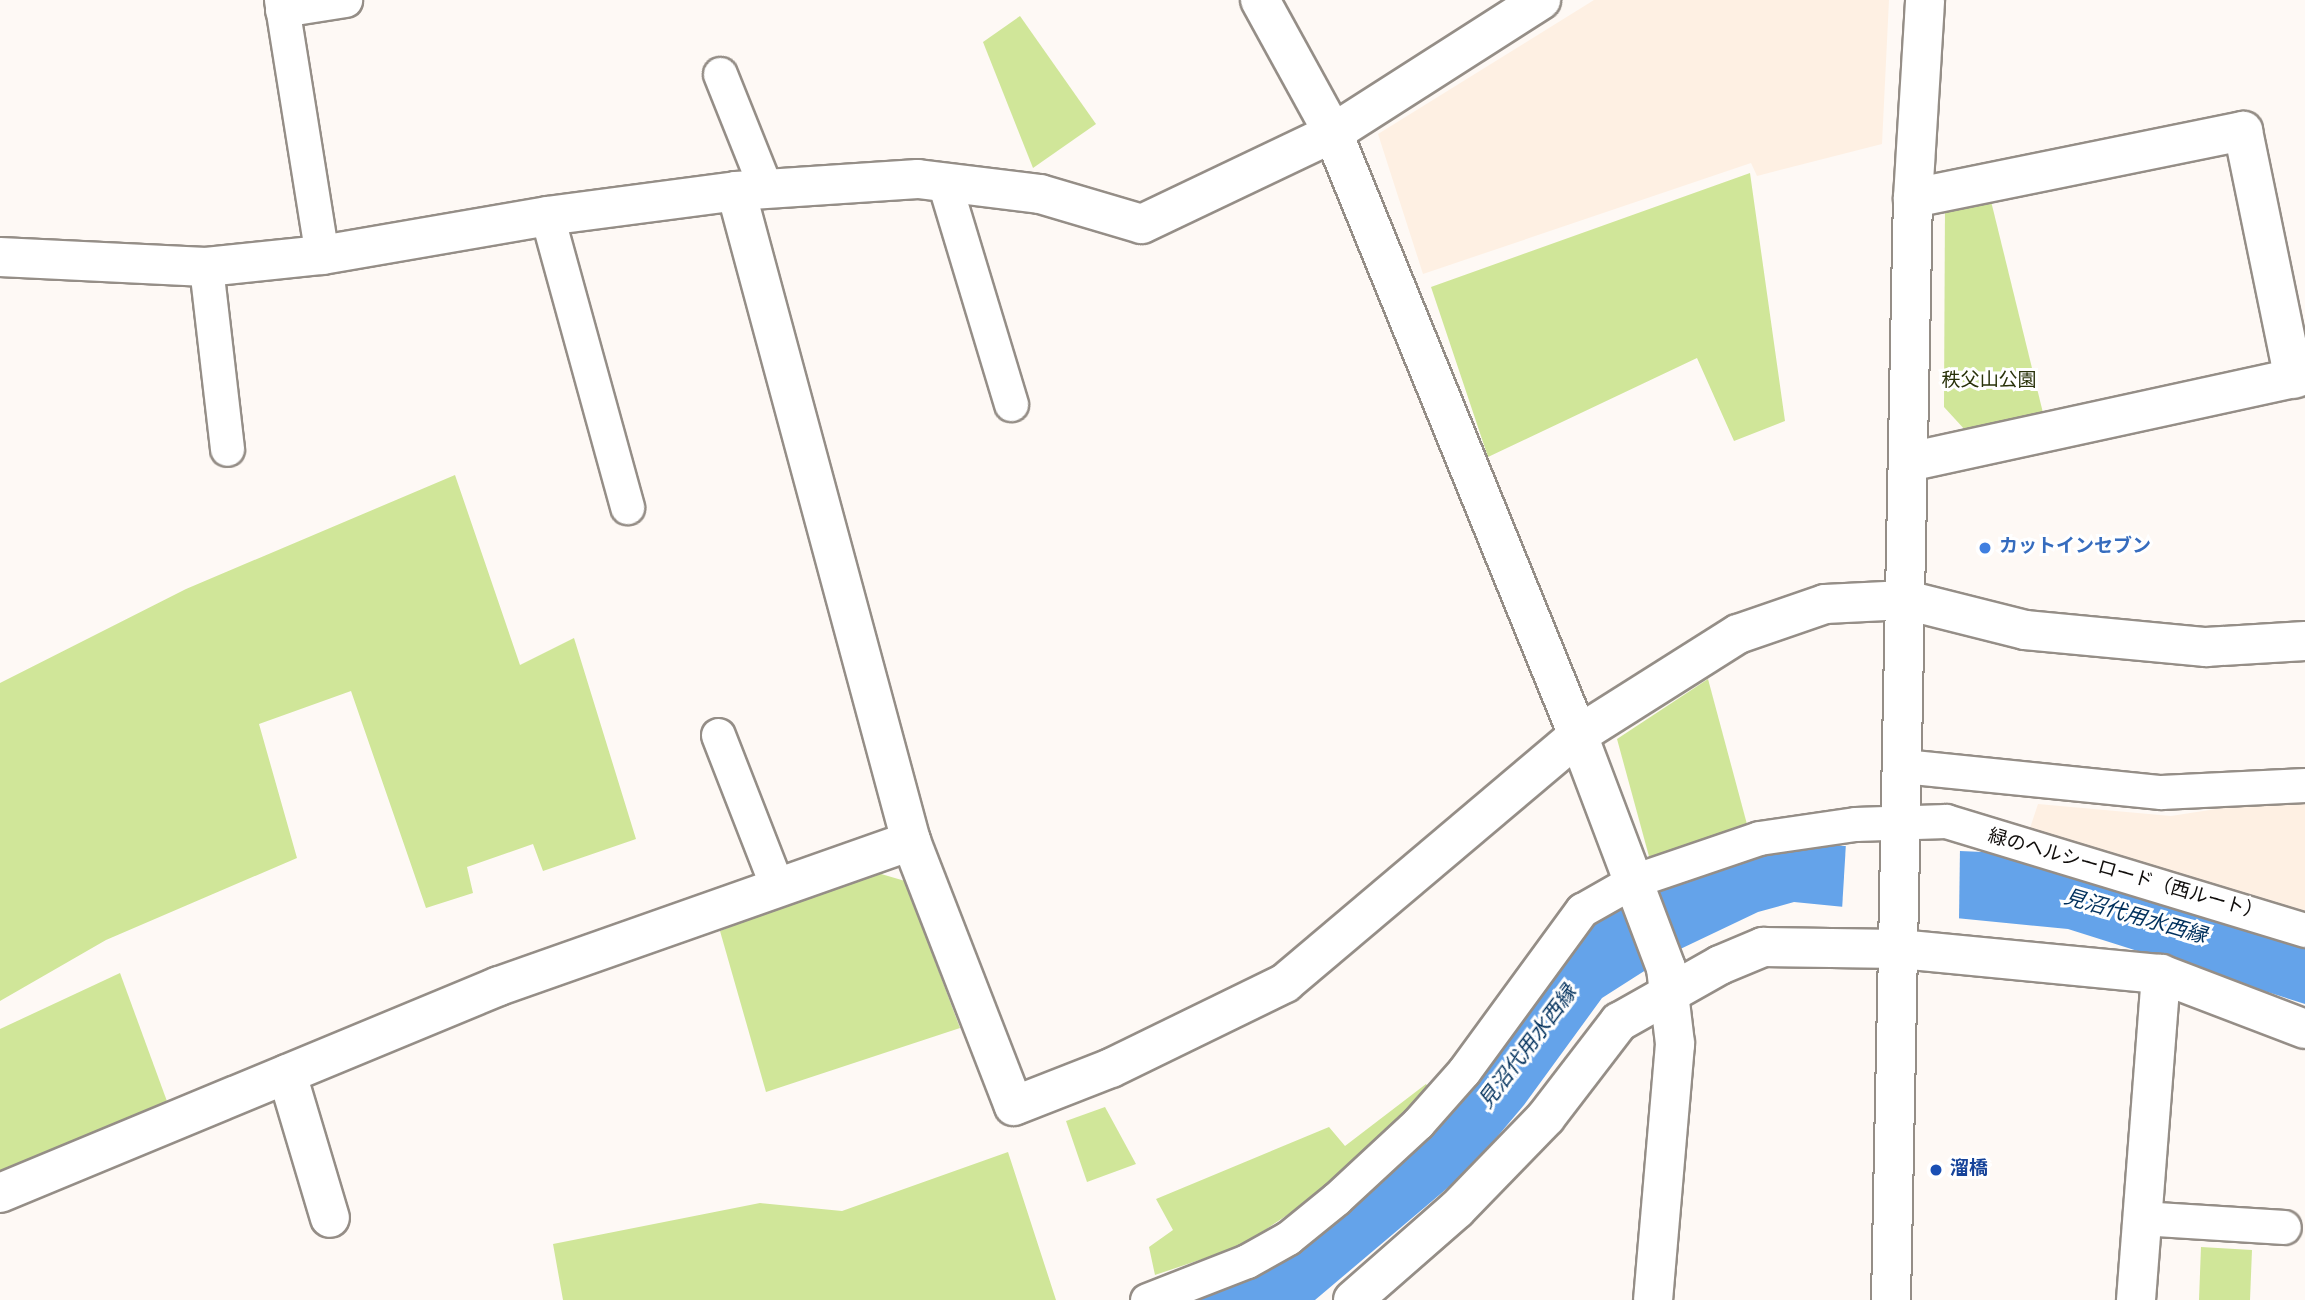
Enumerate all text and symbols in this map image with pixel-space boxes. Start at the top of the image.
park label: 秩父山公園 [1942,371,2036,393]
place label: カットインセブン [1999,537,2151,559]
marker: カットインセブン [1977,540,1993,556]
street label: 緑のヘルシーロード（西ルート） [1985,826,2265,926]
water label: 見沼代用水西縁 [2061,886,2209,950]
water label: 見沼代用水西縁 [1475,982,1583,1114]
place label: 溜橋 [1950,1159,1988,1181]
marker: 溜橋 [1928,1162,1944,1178]

